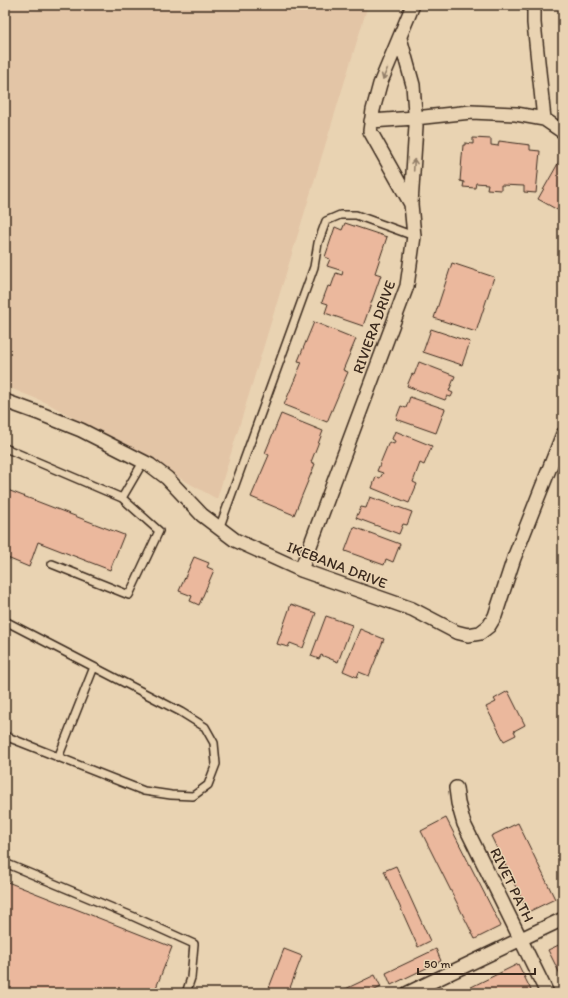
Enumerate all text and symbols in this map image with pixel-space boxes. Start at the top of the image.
one-way arrow [380,68,388,80]
one-way arrow [410,159,417,172]
street label: RIVIERA DRIVE [349,278,399,376]
street label: IKEBANA DRIVE [284,538,390,592]
street label: RIVET PATH [486,845,538,925]
scale bar [418,950,535,976]
text: 50 m [424,957,450,971]

